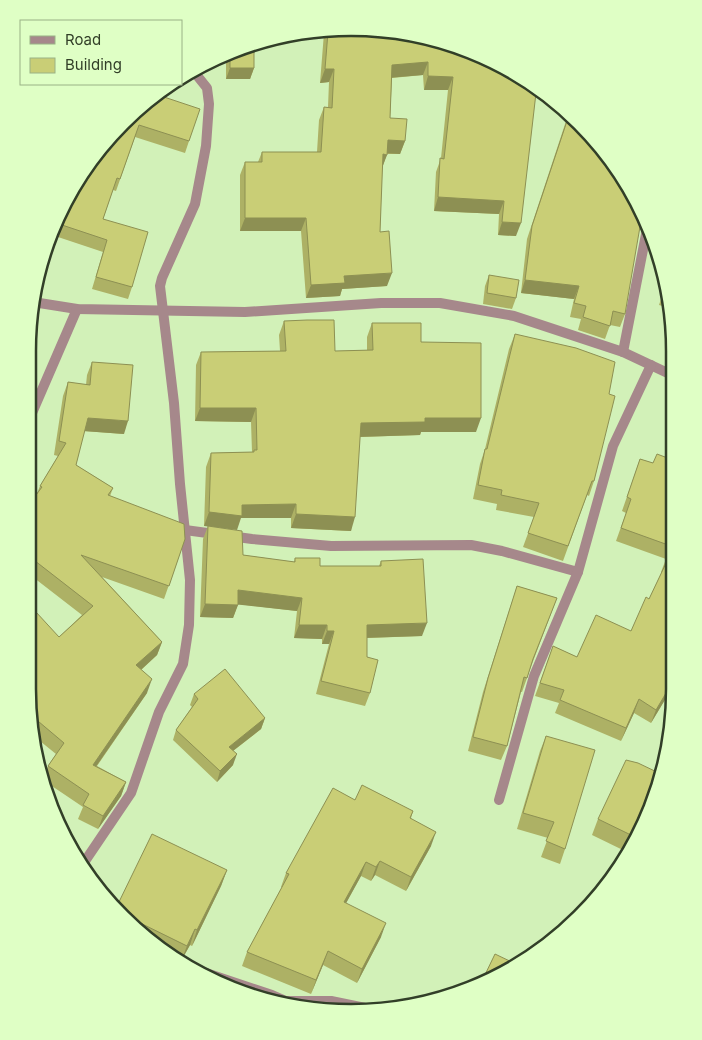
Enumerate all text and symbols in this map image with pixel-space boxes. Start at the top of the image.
legend [20,20,182,85]
text: Road [65,30,101,49]
text: Building [65,55,122,74]

